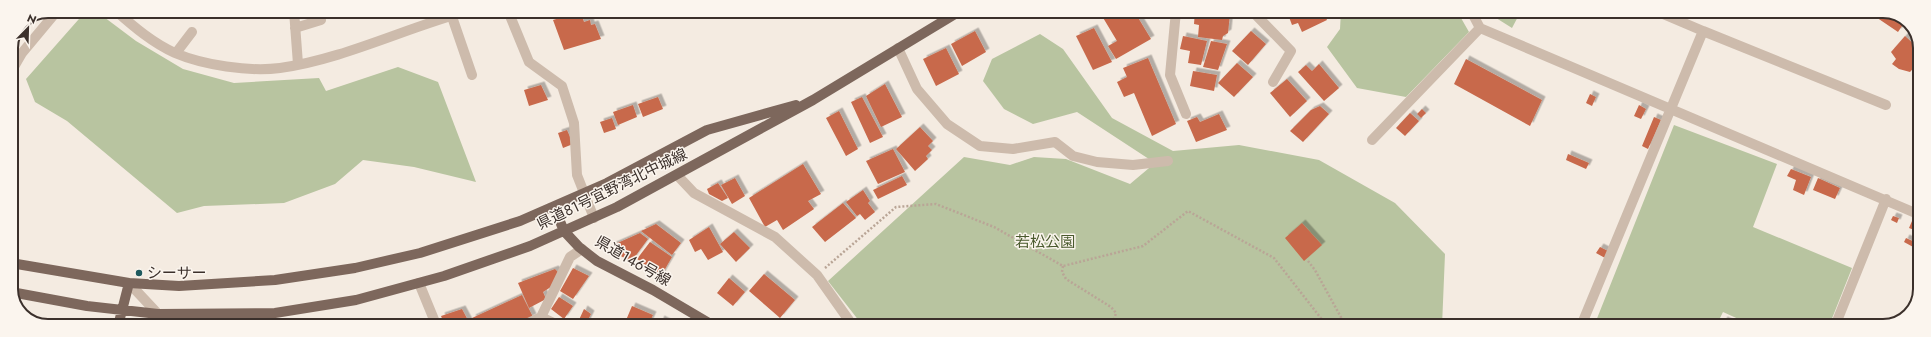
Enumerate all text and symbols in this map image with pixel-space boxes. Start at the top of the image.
north arrow [8,8,48,48]
text: N [25,10,39,28]
street label: 県道81号宜野湾北中城線 [533,143,691,235]
street label: 県道146号線 [591,230,675,292]
park label: 若松公園 [1015,231,1075,253]
place label: シーサー [147,262,207,284]
marker: シーサー [134,268,144,278]

